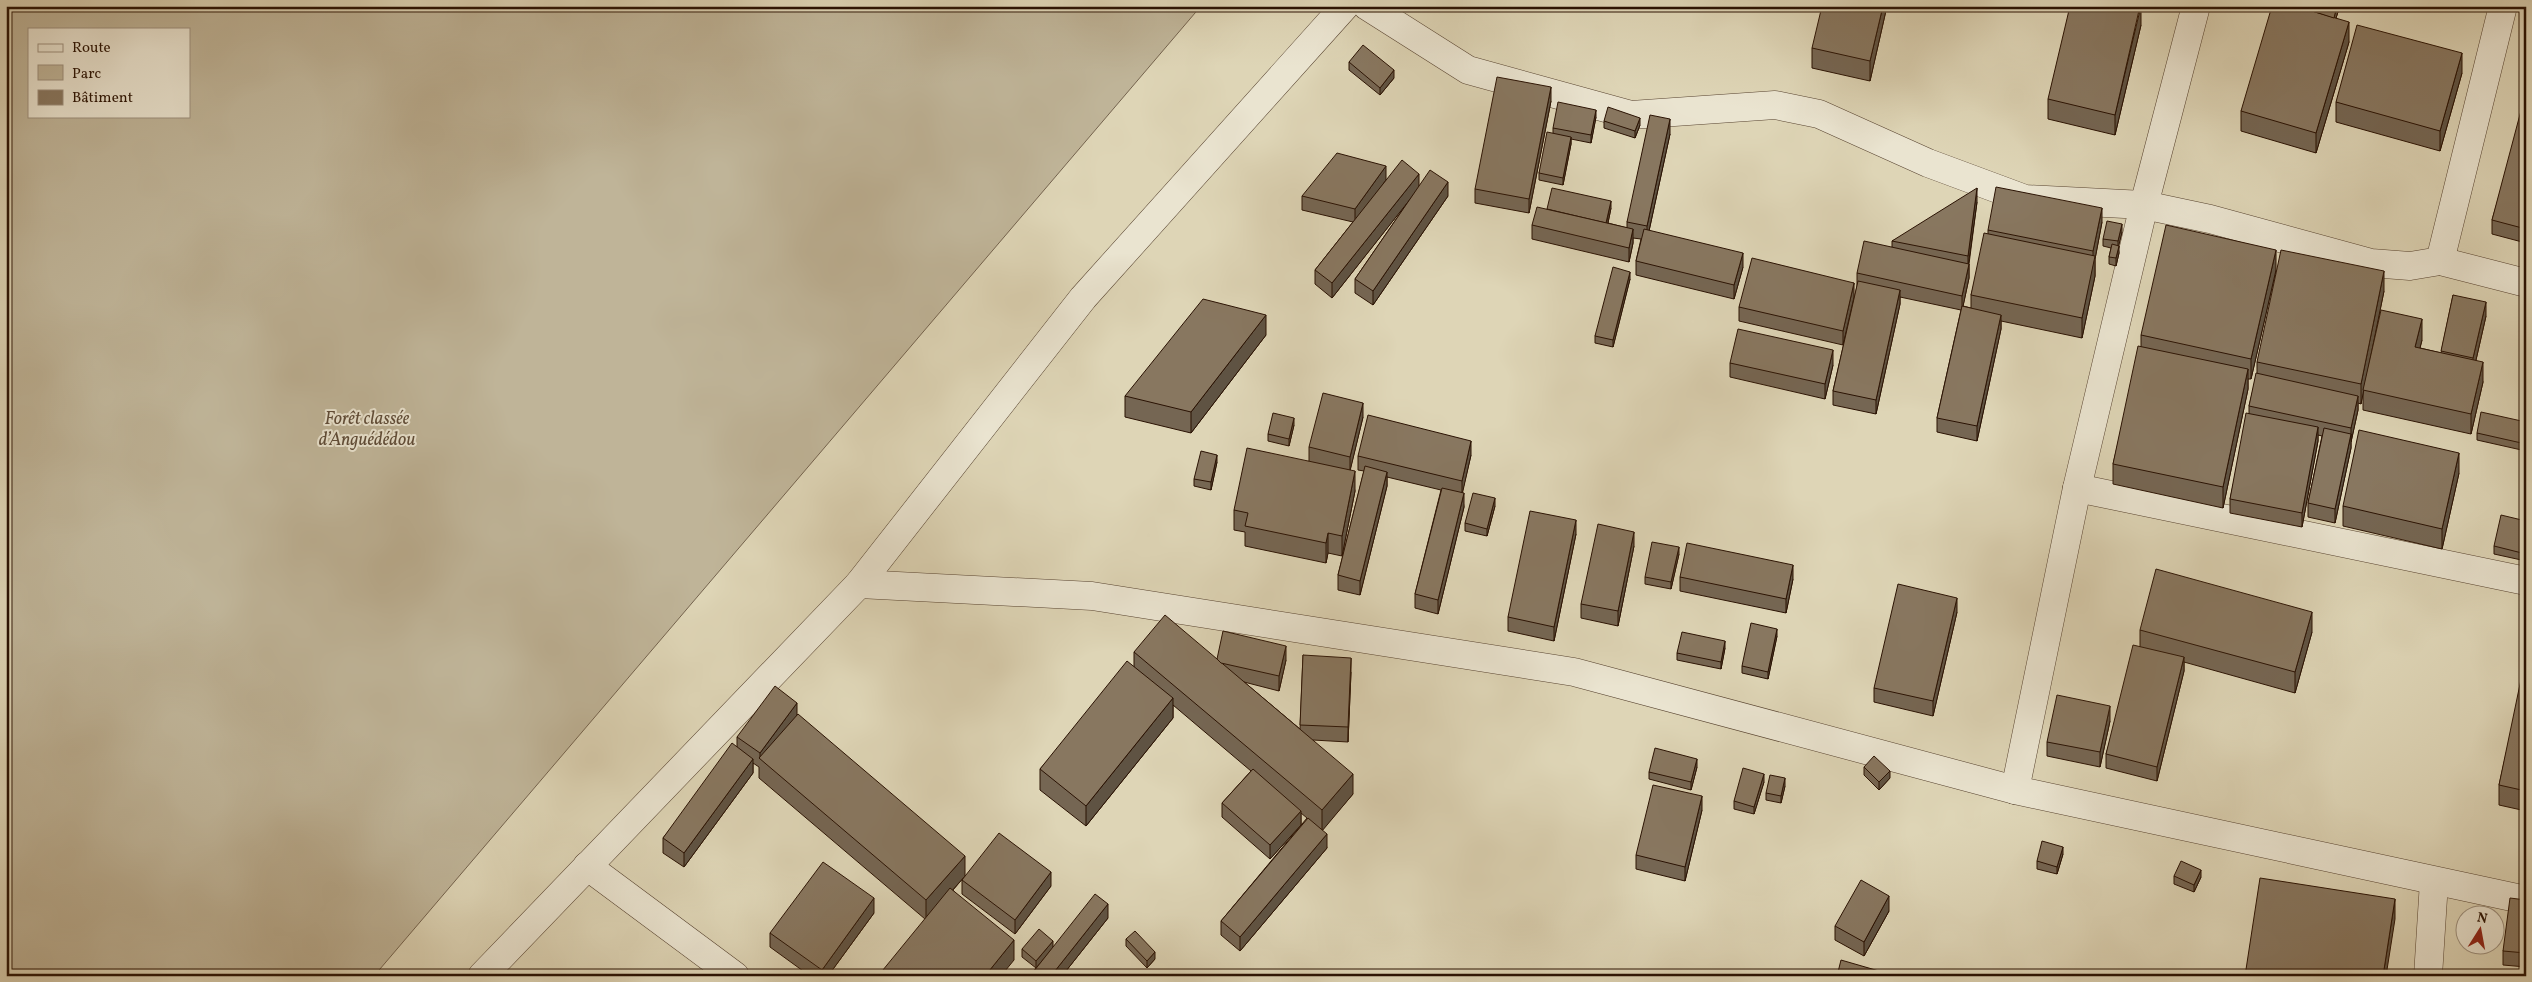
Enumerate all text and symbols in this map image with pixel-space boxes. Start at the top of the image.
legend [28,28,190,118]
text: Route [72,38,111,59]
text: Parc [72,64,101,85]
text: Bâtiment [72,88,133,109]
park label: Forêt classée d’Anguédédou [319,407,415,453]
north arrow [2454,904,2504,954]
text: N [2475,908,2489,929]

